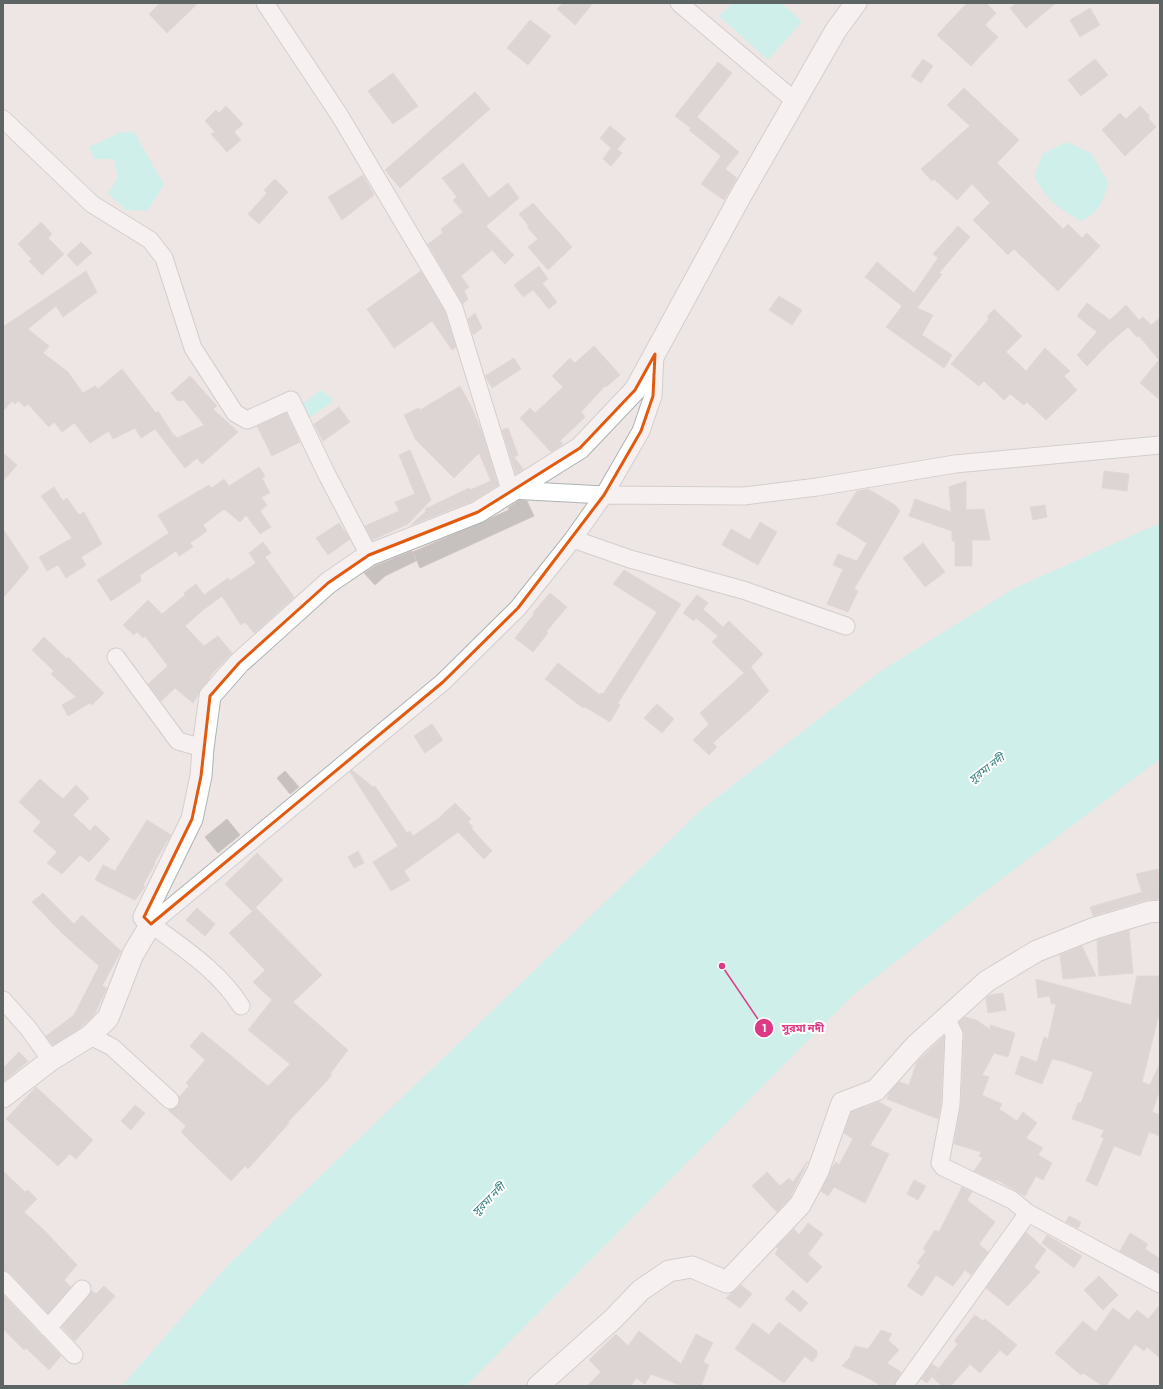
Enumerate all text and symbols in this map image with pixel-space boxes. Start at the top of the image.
water label: সুরমা নদী [966,749,1008,786]
callout: সুরমা নদী [754,1017,832,1040]
text: 1 [762,1020,766,1034]
text: সুরমা নদী [781,1021,825,1035]
water label: সুরমা নদী [469,1179,509,1219]

